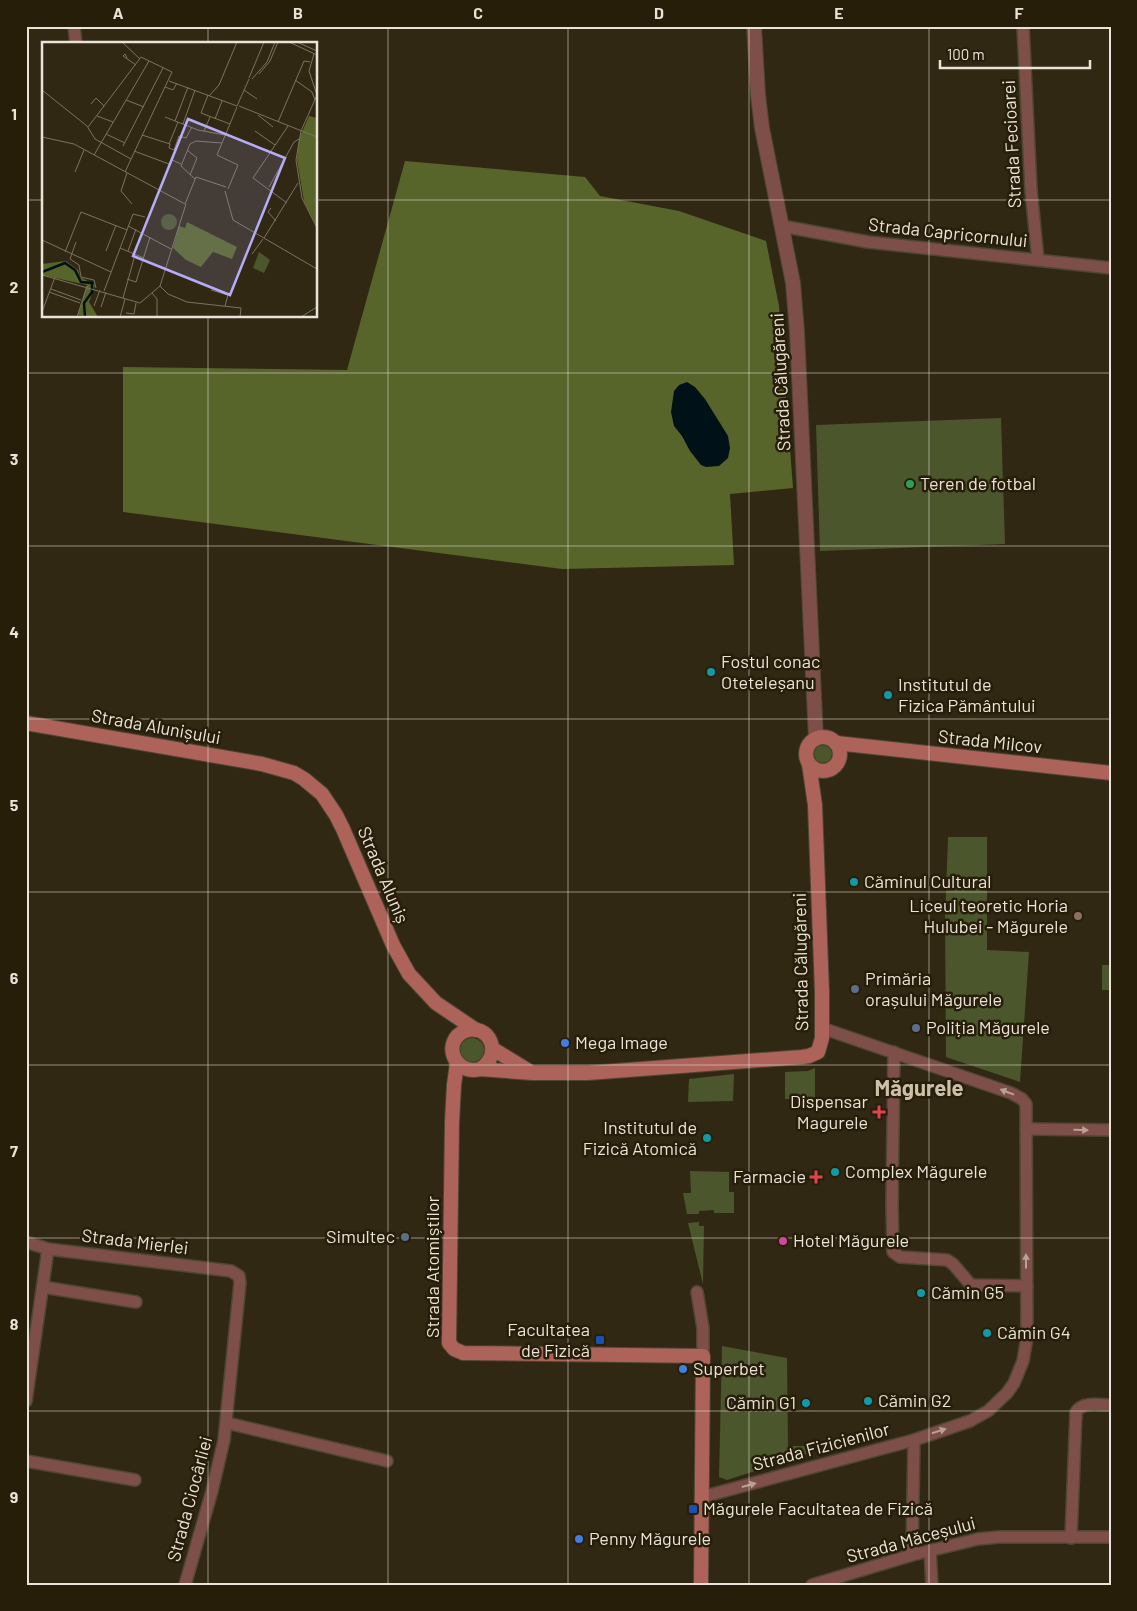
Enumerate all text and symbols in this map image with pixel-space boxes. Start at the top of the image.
text: A [113,3,124,22]
text: B [293,3,303,22]
text: C [473,3,483,22]
text: D [654,3,664,22]
text: E [834,3,844,22]
text: F [1015,3,1024,22]
scale bar [940,38,1090,70]
inset map [42,42,318,318]
text: 100 m [947,45,985,63]
street label: Strada Fecioarei [997,80,1025,209]
text: 1 [11,104,17,123]
street label: Strada Capricornului [867,213,1029,251]
text: 2 [10,277,19,296]
street label: Strada Călugăreni [765,312,795,452]
text: 3 [10,449,18,468]
place label: Teren de fotbal [920,472,1036,494]
marker: Teren de fotbal [904,478,916,490]
text: 4 [9,622,19,641]
place label: Fostul conac Oteteleșanu [721,650,820,693]
marker: Fostul conac Oteteleșanu [705,666,717,678]
place label: Institutul de Fizica Pământului [898,673,1036,716]
marker: Institutul de Fizica Pământului [882,689,894,701]
street label: Strada Alunișului [90,704,223,748]
street label: Strada Milcov [937,725,1044,757]
text: 5 [10,795,19,814]
street label: Strada Aluniș [354,823,414,926]
place label: Căminul Cultural [864,870,991,892]
marker: Căminul Cultural [848,876,860,888]
street label: Strada Călugăreni [788,893,812,1031]
place label: Liceul teoretic Horia Hulubei - Măgurele [909,894,1068,937]
marker: Liceul teoretic Horia Hulubei - Măgurele [1072,910,1084,922]
place label: Primăria orașului Măgurele [865,967,1002,1010]
text: 6 [10,968,19,987]
marker: Primăria orașului Măgurele [849,983,861,995]
place label: Poliția Măgurele [926,1016,1050,1038]
marker: Poliția Măgurele [910,1022,922,1034]
place label: Mega Image [575,1031,668,1053]
marker: Mega Image [559,1037,571,1049]
district label: Măgurele [874,1074,964,1100]
one-way arrow [999,1088,1014,1096]
place label: Dispensar Magurele [790,1090,868,1133]
marker: Dispensar Magurele [872,1105,886,1119]
place label: Institutul de Fizică Atomică [583,1116,697,1159]
one-way arrow [1074,1126,1090,1134]
marker: Institutul de Fizică Atomică [701,1132,713,1144]
text: 7 [10,1141,18,1160]
place label: Complex Măgurele [845,1160,987,1182]
place label: Farmacie [733,1165,806,1187]
marker: Complex Măgurele [829,1166,841,1178]
marker: Farmacie [810,1171,822,1183]
street label: Strada Atomiștilor [421,1196,443,1338]
street label: Strada Mierlei [81,1224,190,1258]
place label: Simultec [326,1225,395,1247]
place label: Hotel Măgurele [793,1229,909,1251]
marker: Simultec [399,1231,411,1243]
marker: Hotel Măgurele [777,1235,789,1247]
one-way arrow [1022,1253,1030,1269]
place label: Cămin G5 [931,1281,1004,1303]
marker: Cămin G5 [915,1287,927,1299]
text: 8 [10,1314,19,1333]
place label: Facultatea de Fizică [507,1318,590,1361]
place label: Cămin G4 [997,1321,1071,1343]
marker: Cămin G4 [981,1327,993,1339]
marker: Facultatea de Fizică [594,1334,606,1346]
place label: Superbet [693,1357,765,1379]
marker: Superbet [677,1363,689,1375]
place label: Cămin G2 [878,1389,951,1411]
place label: Cămin G1 [726,1391,796,1413]
marker: Cămin G2 [862,1395,874,1407]
marker: Cămin G1 [800,1397,812,1409]
street label: Strada Fizicienilor [750,1417,892,1475]
one-way arrow [932,1427,947,1434]
street label: Strada Ciocârliei [162,1434,216,1564]
one-way arrow [742,1481,757,1489]
text: 9 [10,1487,18,1506]
place label: Măgurele Facultatea de Fizică [703,1497,933,1519]
marker: Măgurele Facultatea de Fizică [687,1503,699,1515]
street label: Strada Măceșului [844,1511,978,1567]
place label: Penny Măgurele [589,1527,711,1549]
marker: Penny Măgurele [573,1533,585,1545]

